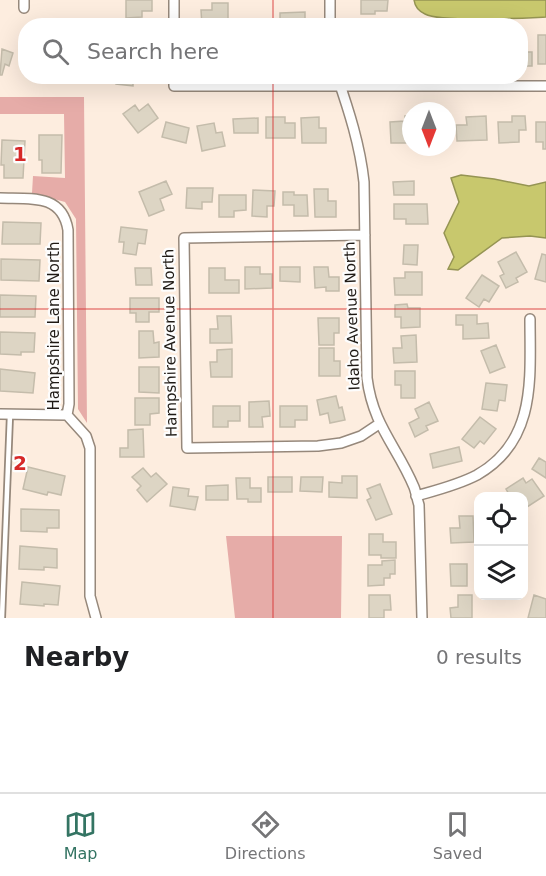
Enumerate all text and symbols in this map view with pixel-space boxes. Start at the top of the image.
search box [18,18,528,84]
icon: search [39,35,72,68]
text: Search here [87,39,219,64]
north arrow [402,102,456,156]
text: 1 [13,142,27,166]
street label: Idaho Avenue North [340,241,364,391]
street label: Hampshire Lane North [45,242,63,410]
street label: Hampshire Avenue North [159,249,181,437]
text: 2 [13,451,27,475]
map controls [474,492,528,600]
button: locate [474,492,528,546]
button: layers [474,546,528,600]
text: Nearby [24,642,129,672]
text: 0 results [436,645,522,669]
tab: Map [64,808,97,863]
tab: Directions [225,808,305,863]
tab: Saved [433,808,482,863]

